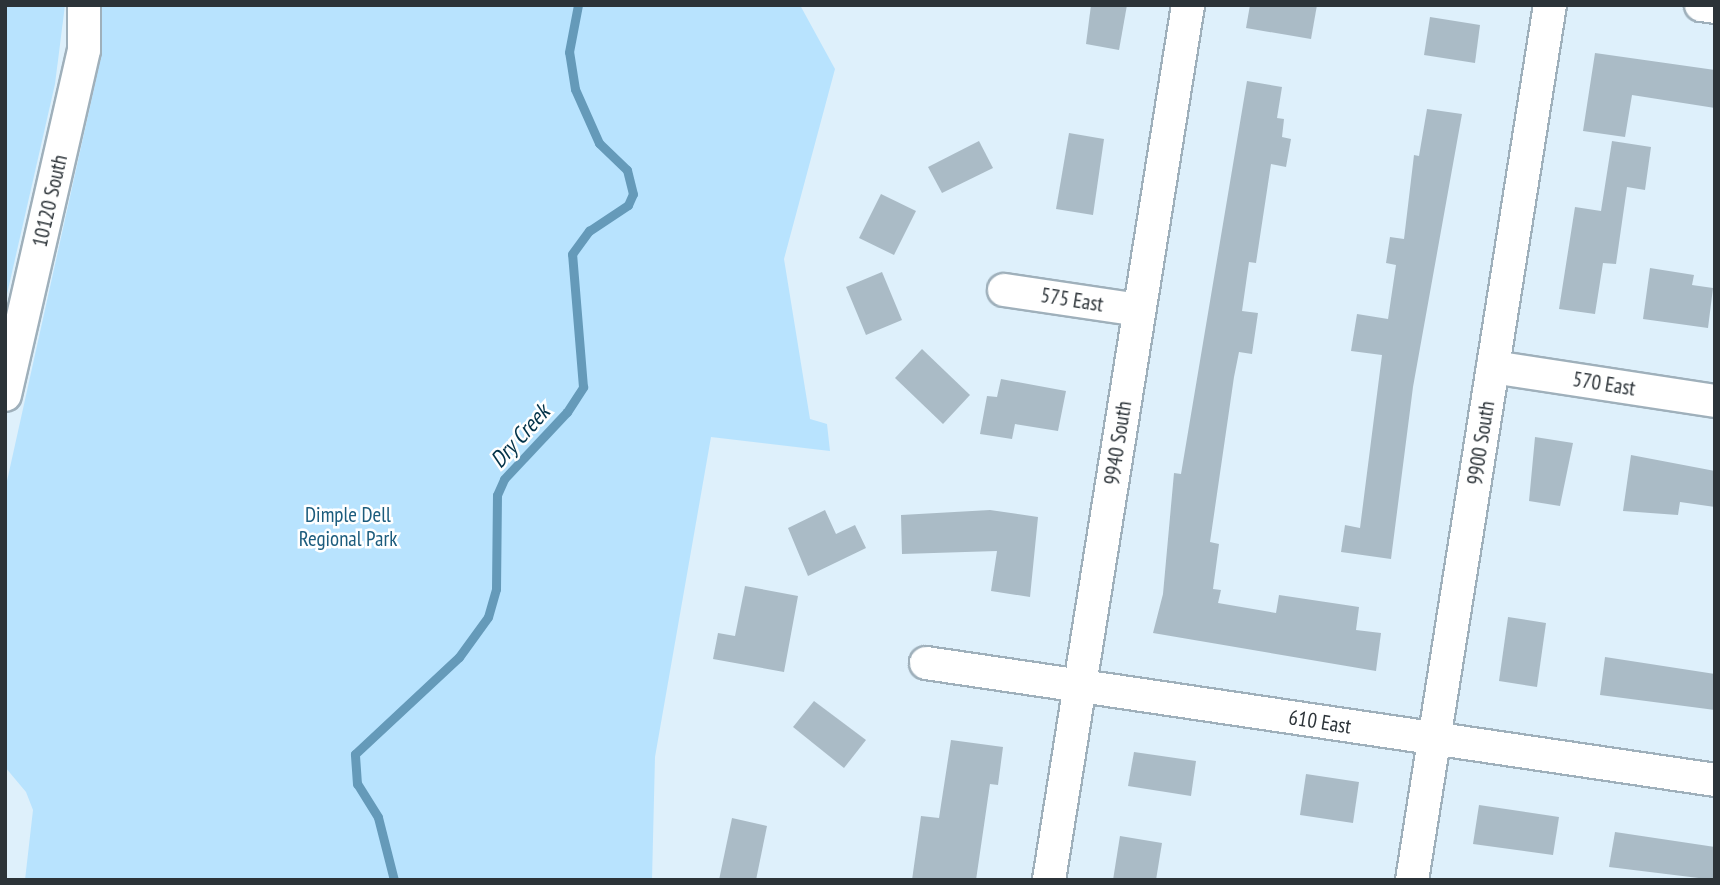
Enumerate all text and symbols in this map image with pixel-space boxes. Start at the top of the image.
street label: 10120 South [27,152,73,250]
street label: 575 East [1039,283,1105,317]
street label: 570 East [1571,367,1637,401]
water label: Dry Creek [484,398,556,474]
street label: 9940 South [1099,399,1137,487]
street label: 9900 South [1462,399,1500,487]
park label: Dimple Dell Regional Park [299,502,397,552]
street label: 610 East [1287,705,1353,739]

